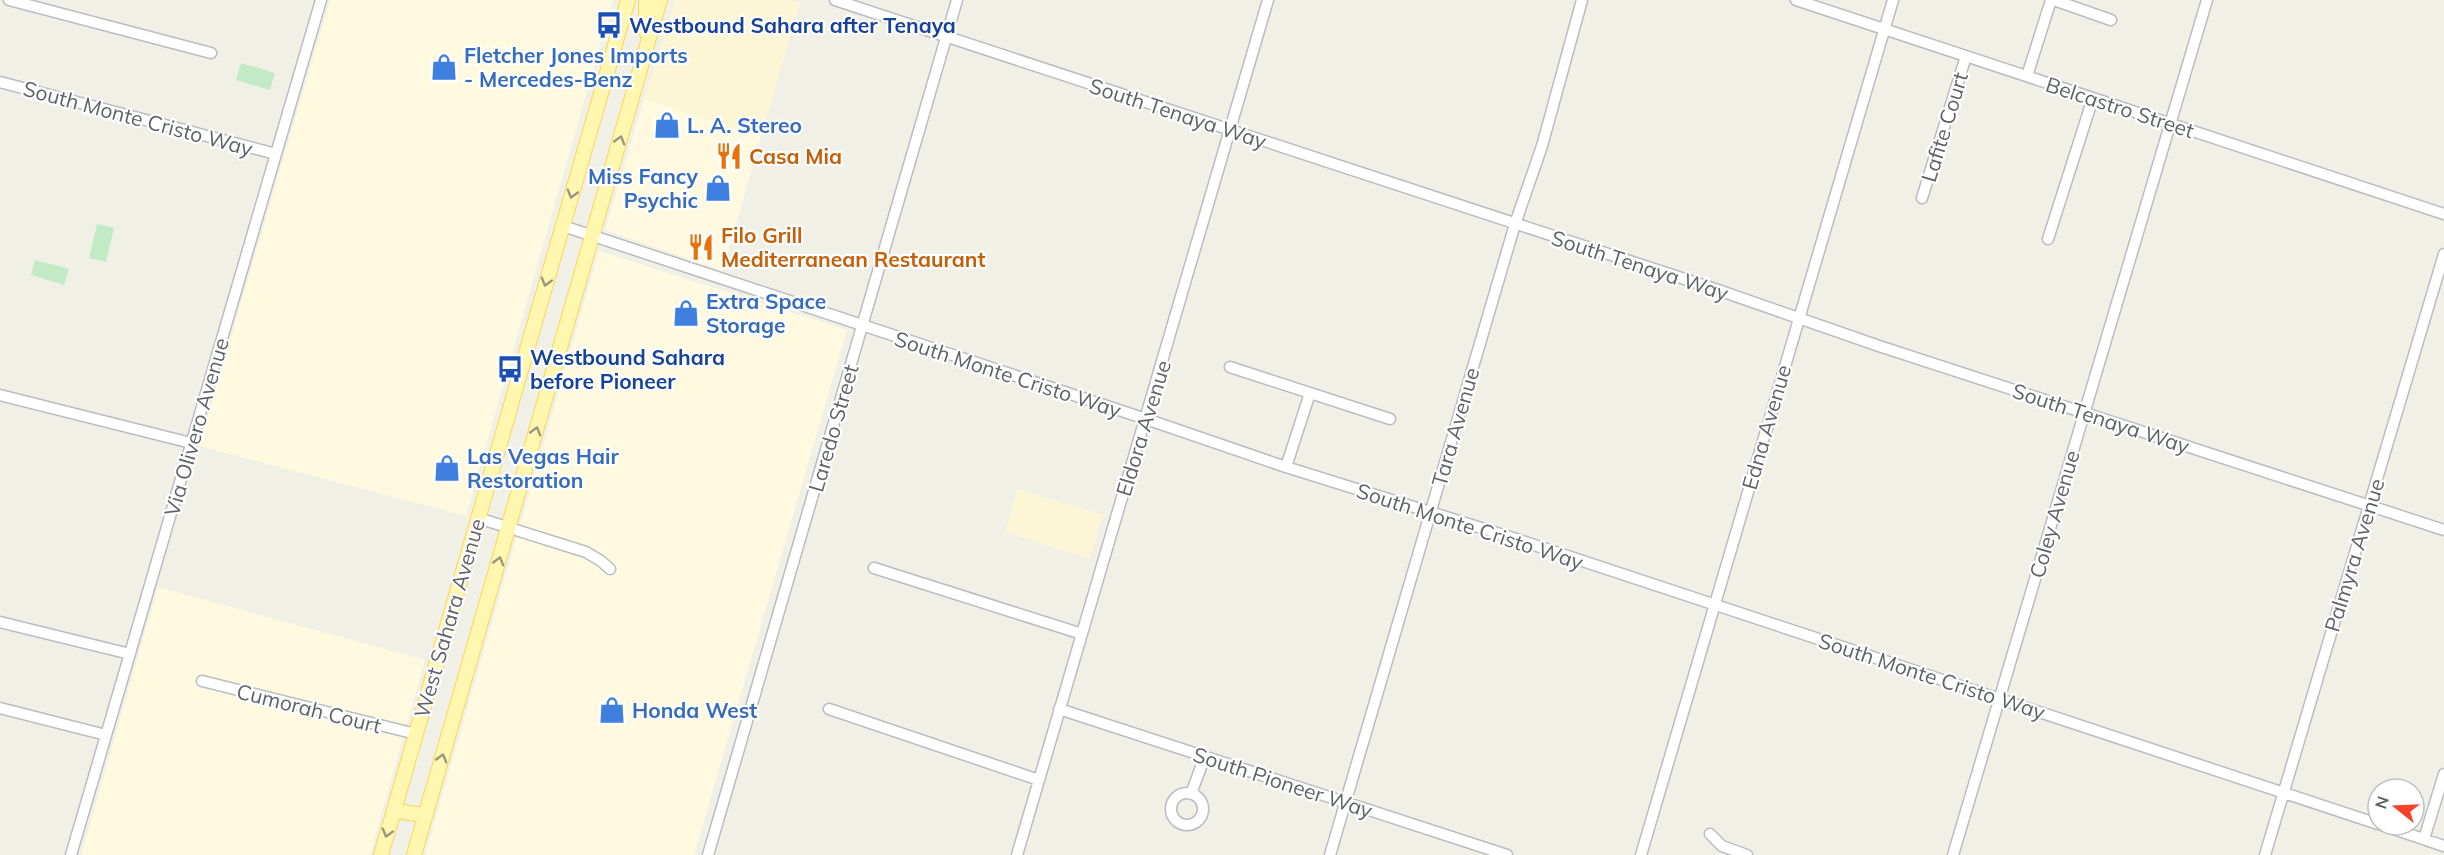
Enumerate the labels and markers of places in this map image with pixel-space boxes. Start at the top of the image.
bus stop icon: Westbound Sahara after Tenaya [594,10,624,40]
place label: Westbound Sahara after Tenaya [629,12,956,38]
place label: Fletcher Jones Imports - Mercedes-Benz [464,42,688,92]
shop icon: Fletcher Jones Imports - Mercedes-Benz [429,52,459,82]
shop icon: L. A. Stereo [652,110,682,140]
place label: L. A. Stereo [687,112,802,138]
restaurant icon: Casa Mia [714,141,744,171]
place label: Casa Mia [749,143,842,169]
place label: Miss Fancy Psychic [588,163,699,213]
shop icon: Miss Fancy Psychic [703,173,733,203]
place label: Filo Grill Mediterranean Restaurant [721,222,985,272]
restaurant icon: Filo Grill Mediterranean Restaurant [686,232,716,262]
place label: Extra Space Storage [706,288,826,338]
shop icon: Extra Space Storage [671,298,701,328]
place label: Westbound Sahara before Pioneer [530,344,725,394]
bus stop icon: Westbound Sahara before Pioneer [495,354,525,384]
place label: Las Vegas Hair Restoration [467,443,619,493]
shop icon: Las Vegas Hair Restoration [432,453,462,483]
shop icon: Honda West [597,695,627,725]
place label: Honda West [632,697,757,723]

